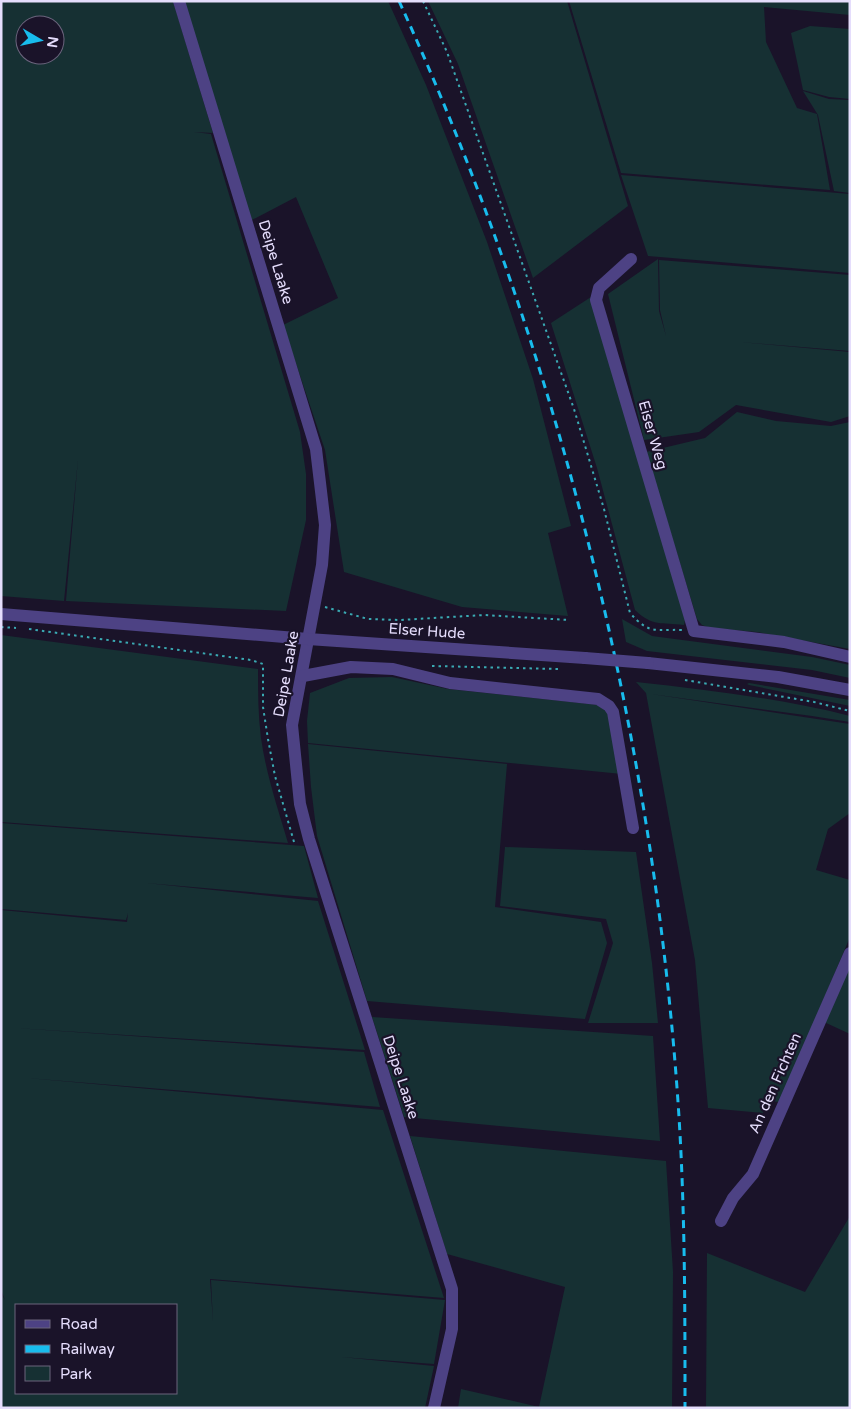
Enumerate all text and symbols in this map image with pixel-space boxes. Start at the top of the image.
north arrow [15,15,65,65]
text: N [43,35,62,49]
street label: Deipe Laake [255,218,297,306]
street label: Eiser Weg [635,398,671,472]
street label: Elser Hude [388,619,466,643]
street label: Deipe Laake [270,630,302,718]
street label: An den Fichten [745,1030,805,1136]
street label: Deipe Laake [379,1033,423,1121]
legend [15,1304,178,1394]
text: Road [60,1315,98,1333]
text: Railway [60,1340,115,1358]
text: Park [60,1365,92,1383]

